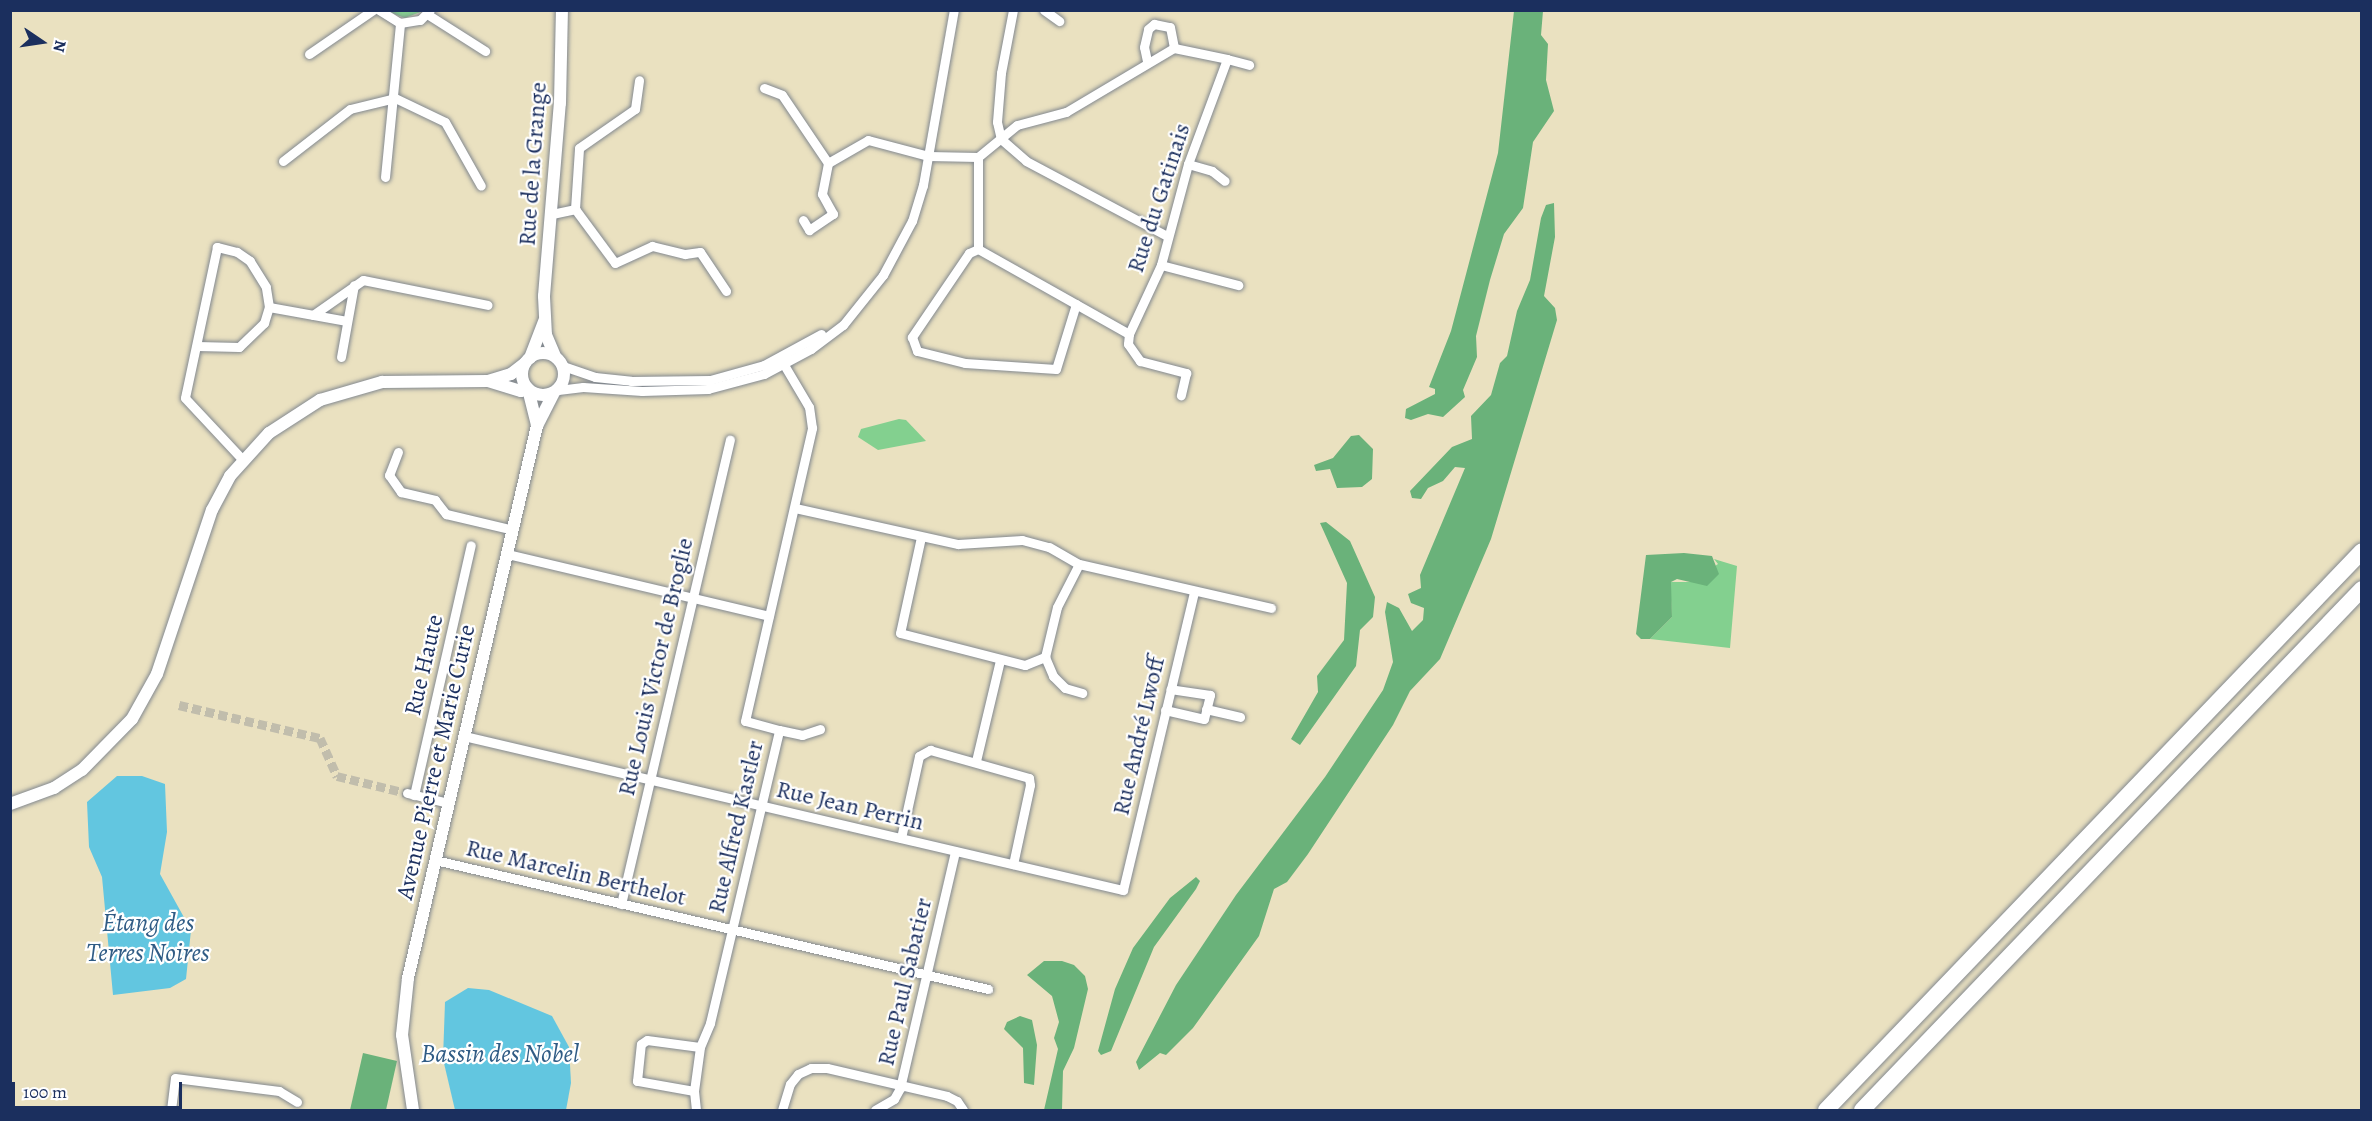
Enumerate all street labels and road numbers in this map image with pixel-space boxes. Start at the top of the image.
street label: Rue de la Grange [513,81,553,247]
street label: Rue du Gatinais [1121,120,1197,276]
street label: Rue Louis Victor de Broglie [612,535,700,799]
street label: Rue Haute [398,612,450,718]
street label: Avenue Pierre et Marie Curie [390,622,482,902]
street label: Rue André Lwoff [1107,654,1171,818]
street label: Rue Alfred Kastler [702,738,770,916]
street label: Rue Jean Perrin [774,775,926,837]
street label: Rue Marcelin Berthelot [463,834,689,912]
street label: Rue Paul Sabatier [872,895,938,1069]

